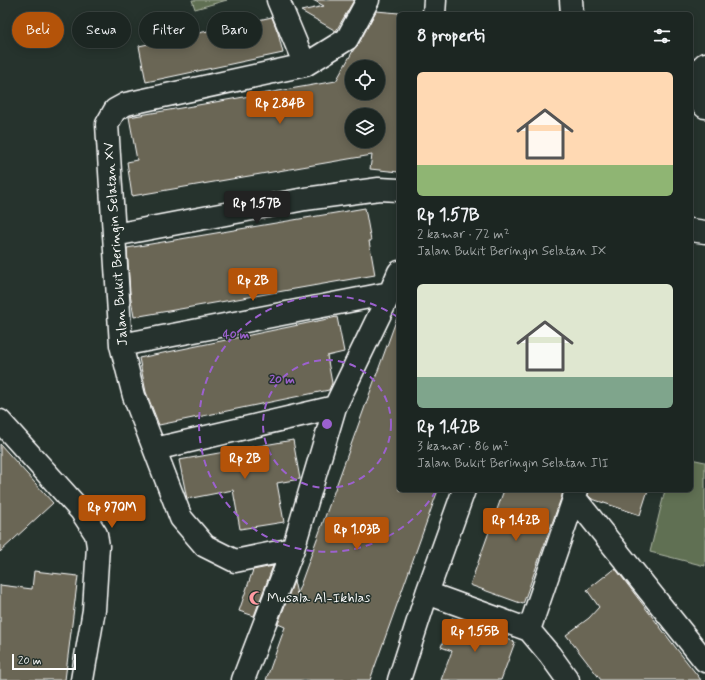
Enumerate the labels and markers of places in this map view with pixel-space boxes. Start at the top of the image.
pin: Rp 2.84B [239,91,321,125]
pin: Rp 1.57B [216,191,298,225]
pin: Rp 2B [225,268,281,302]
centre of rings [320,417,334,431]
pin: Rp 2B [217,446,273,480]
pin: Rp 970M [75,495,149,529]
pin: Rp 1.42B [475,508,557,542]
pin: Rp 1.03B [316,517,398,551]
place label: Musala Al-Ikhlas [267,589,370,607]
mosque icon: Musala Al-Ikhlas [248,590,264,606]
pin: Rp 1.55B [434,619,516,653]

